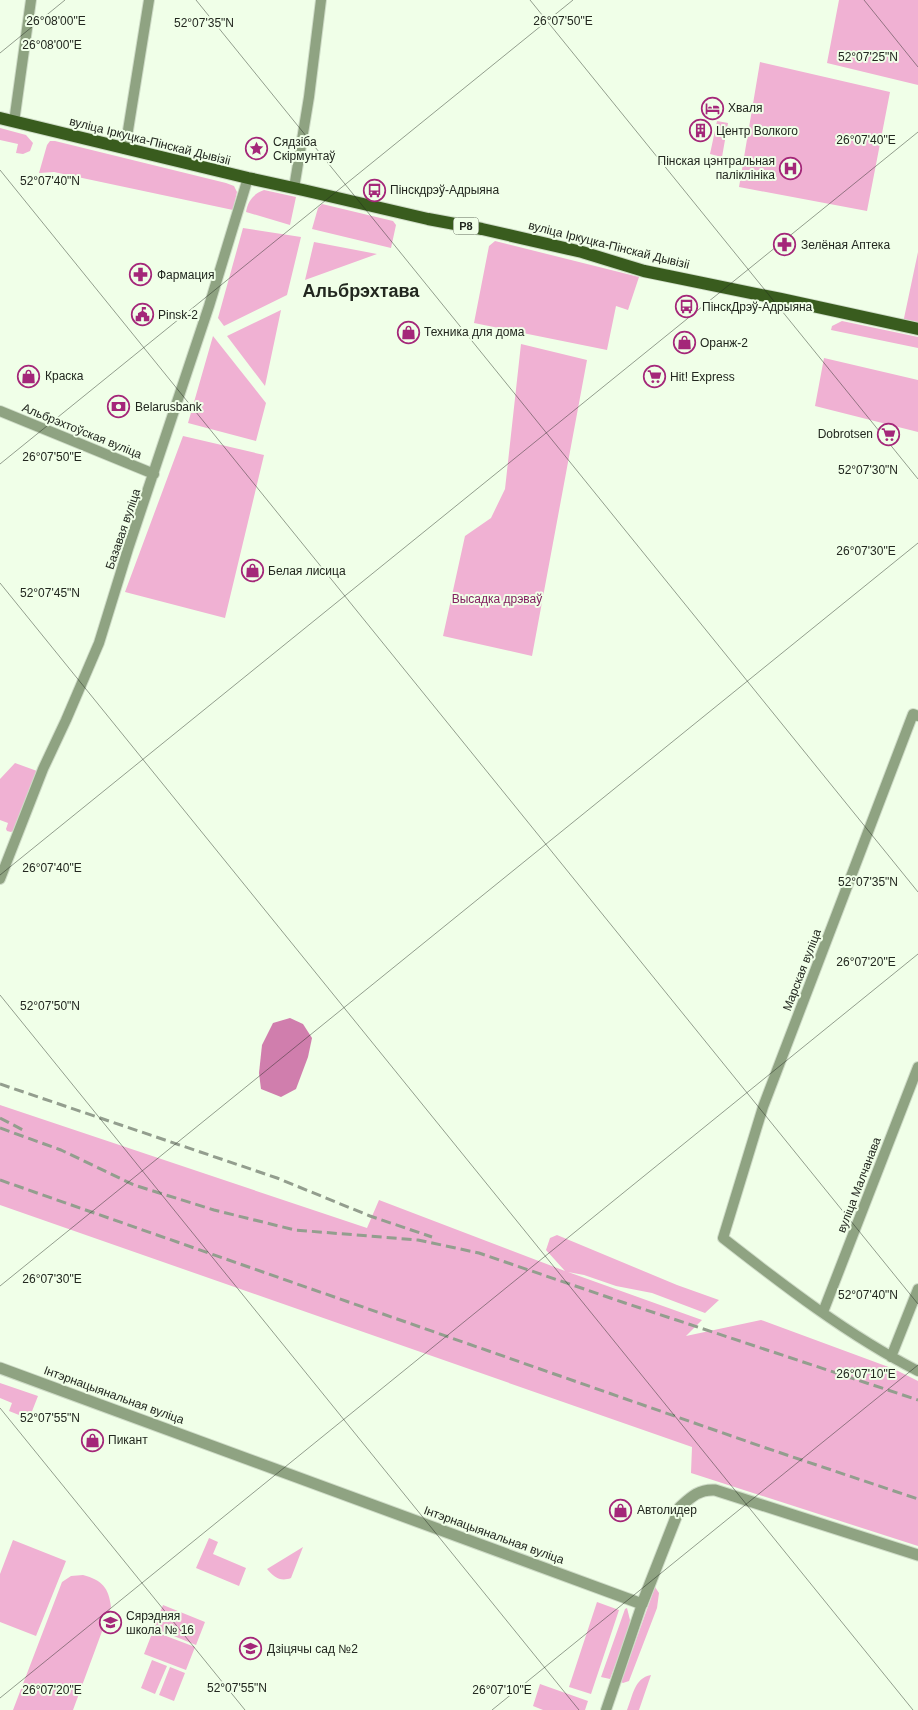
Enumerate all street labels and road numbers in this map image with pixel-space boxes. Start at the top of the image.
street label: вуліца Іркуцка-Пінскай Дывізіі [68,114,232,168]
road number: Р8 [454,218,478,235]
street label: вуліца Іркуцка-Пінскай Дывізіі [527,218,691,272]
street label: Альбрэхтоўская вуліца [20,401,144,462]
street label: Базавая вуліца [103,487,143,571]
street label: Марская вуліца [780,927,824,1013]
street label: вуліца Малчанава [834,1135,884,1235]
street label: Інтэрнацыянальная вуліца [42,1363,186,1427]
street label: Інтэрнацыянальная вуліца [422,1503,566,1567]

